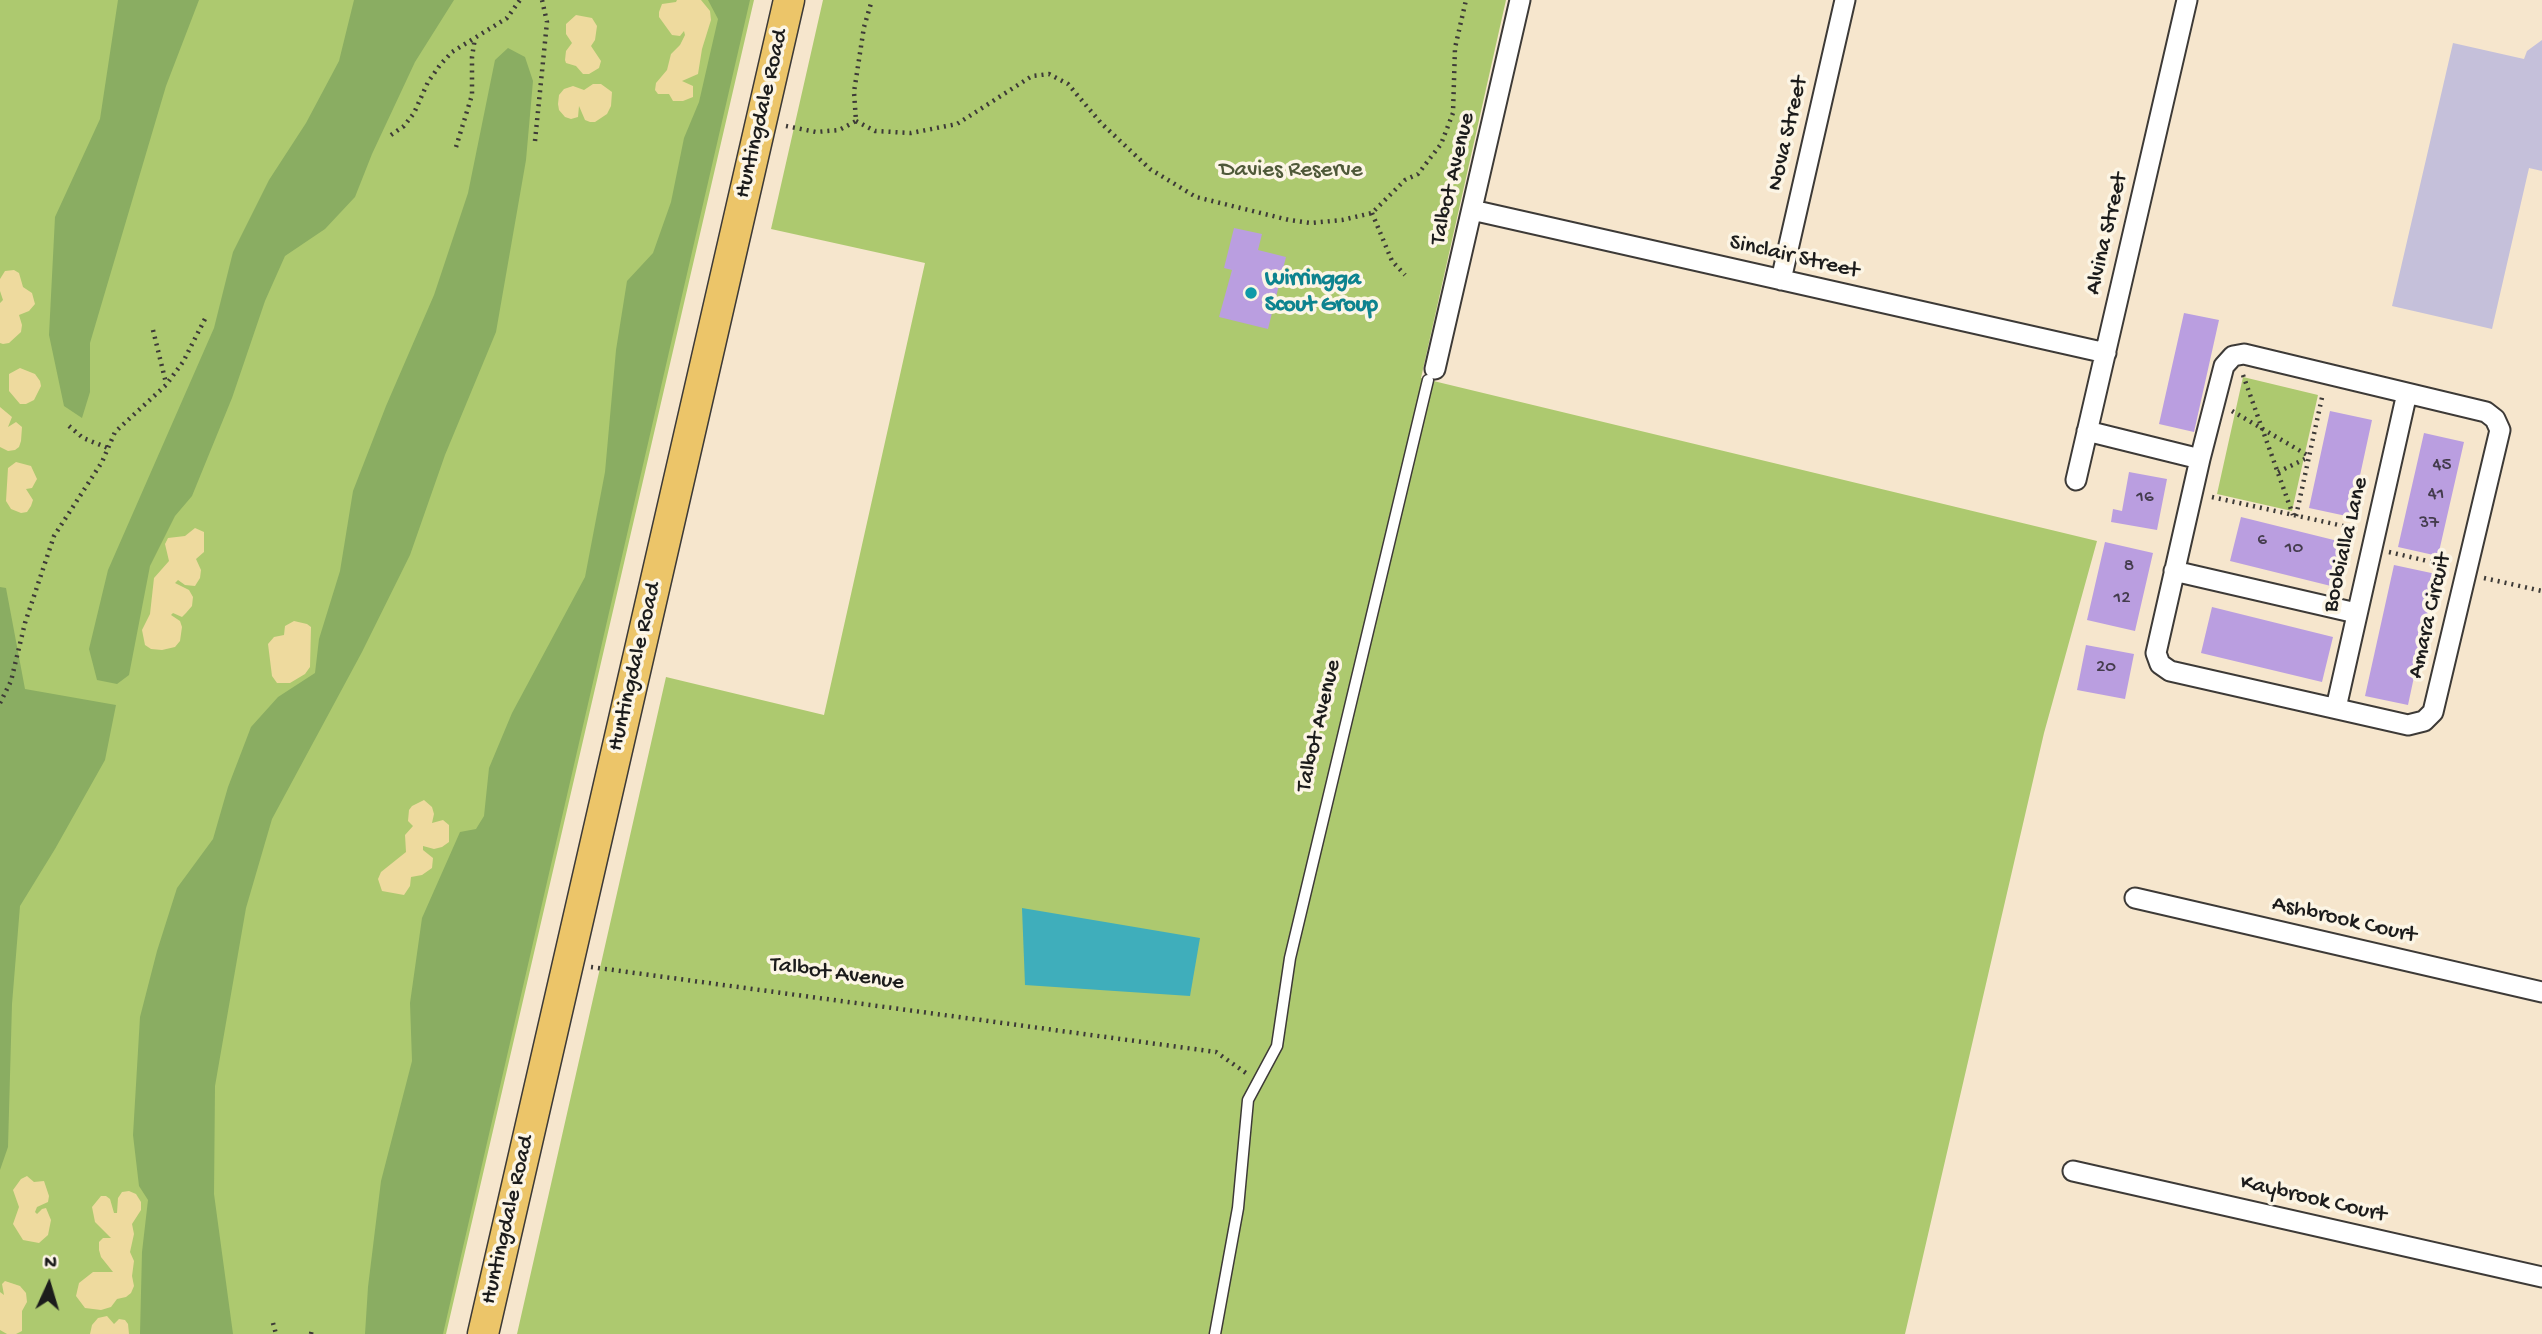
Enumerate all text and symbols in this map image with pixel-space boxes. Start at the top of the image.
street label: Huntingdale Road [730,27,796,201]
street label: Nova Street [1762,74,1816,194]
street label: Talbot Avenue [1425,110,1483,248]
park label: Davies Reserve [1219,157,1363,185]
street label: Alvina Street [2081,170,2135,298]
street label: Sinclair Street [1727,230,1861,286]
place label: Wirringga Scout Group [1265,266,1378,320]
marker: Wirringga Scout Group [1243,285,1259,301]
house number: 45 [2433,455,2451,477]
street label: Boobialla Lane [2318,475,2376,615]
house number: 41 [2428,484,2444,506]
house number: 16 [2136,487,2154,509]
house number: 37 [2419,513,2439,535]
house number: 6 [2257,530,2267,552]
house number: 10 [2285,538,2303,560]
street label: Amara Circuit [2403,551,2459,681]
house number: 8 [2124,556,2134,578]
street label: Huntingdale Road [603,580,669,754]
house number: 12 [2114,588,2130,610]
street label: Talbot Avenue [1291,657,1349,795]
house number: 20 [2096,657,2116,679]
street label: Ashbrook Court [2269,891,2419,951]
street label: Talbot Avenue [768,952,906,998]
street label: Huntingdale Road [476,1133,542,1307]
street label: Kaybrook Court [2237,1170,2389,1230]
north arrow [14,1250,84,1320]
text: N [44,1252,57,1275]

